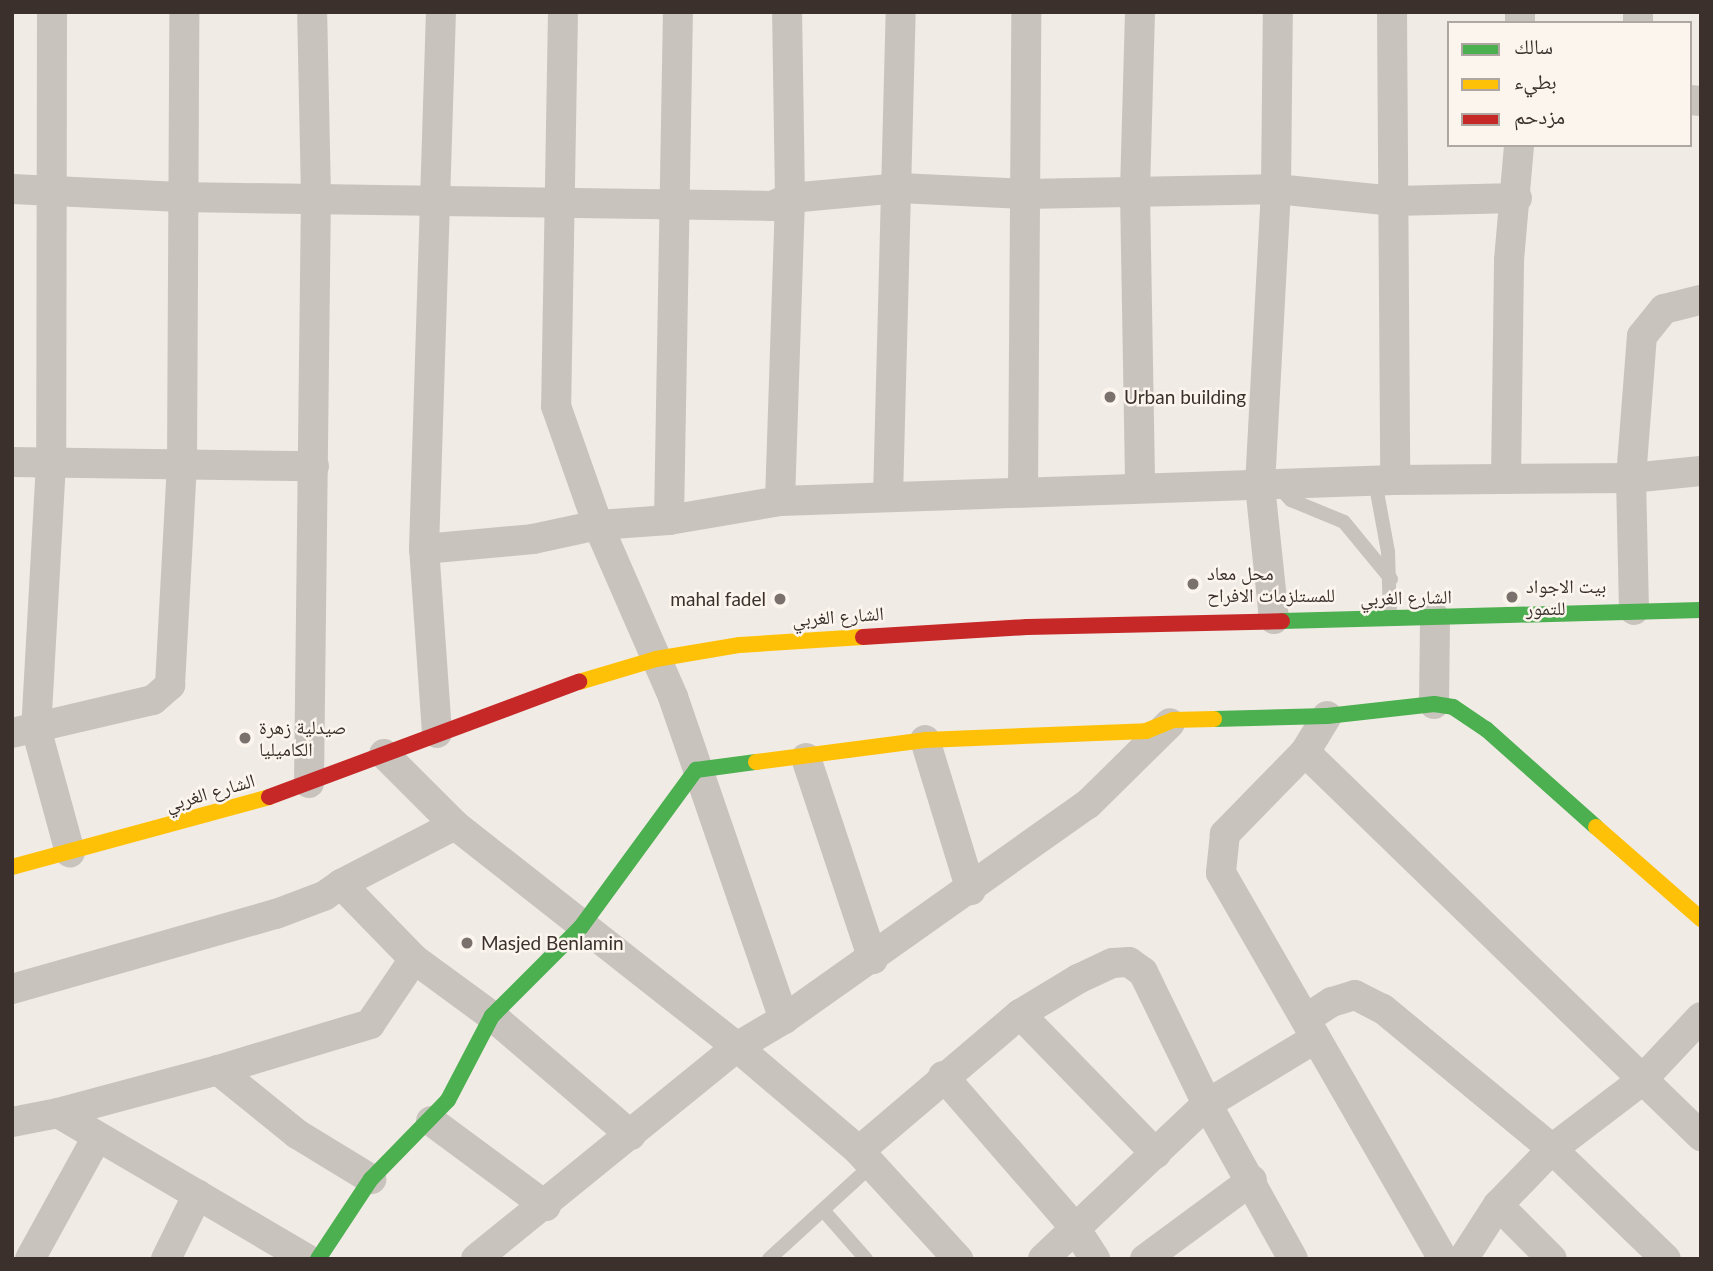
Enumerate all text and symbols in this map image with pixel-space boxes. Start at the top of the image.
legend [1447,21,1692,147]
text: سالك [1514,33,1553,58]
text: بطيء [1514,68,1557,93]
text: مزدحم [1514,103,1565,128]
place label: Urban building [1124,386,1246,408]
marker: Urban building [1102,389,1118,405]
place label: محل معاد للمستلزمات الافراح [1207,562,1335,606]
place label: بيت الاجواد للتمور [1526,575,1606,619]
marker: محل معاد للمستلزمات الافراح [1185,576,1201,592]
street label: الشارع الغربي [1360,585,1452,609]
place label: mahal fadel [670,588,766,610]
marker: بيت الاجواد للتمور [1504,589,1520,605]
marker: mahal fadel [772,591,788,607]
street label: الشارع الغربي [791,601,885,631]
place label: صيدلية زهرة الكاميليا [259,716,347,760]
marker: صيدلية زهرة الكاميليا [237,730,253,746]
street label: الشارع الغربي [163,768,257,816]
place label: Masjed Benlamin [481,932,624,954]
marker: Masjed Benlamin [459,935,475,951]

